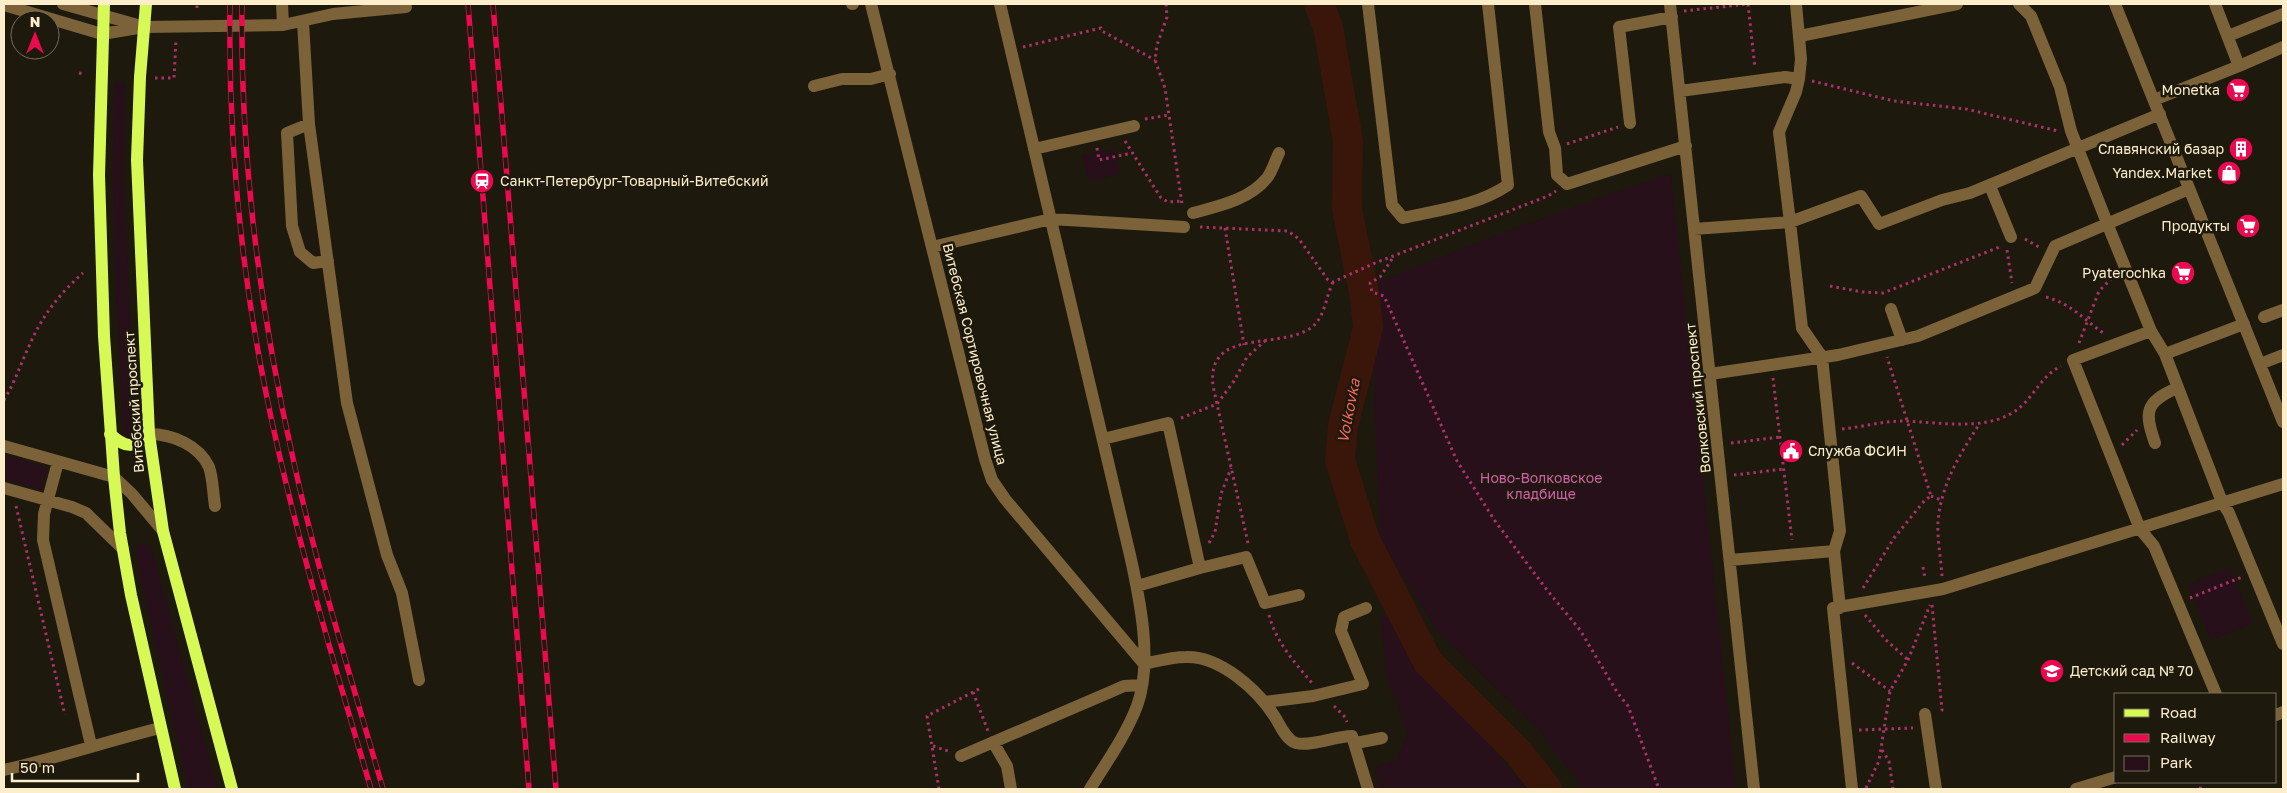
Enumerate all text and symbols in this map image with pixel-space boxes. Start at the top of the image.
north arrow [10,10,60,60]
text: N [30,13,40,30]
supermarket icon: Monetka [2225,77,2251,103]
place label: Monetka [2162,81,2220,98]
building icon: Славянский базар [2228,136,2254,162]
place label: Славянский базар [2098,140,2224,157]
shop icon: Yandex.Market [2216,160,2242,186]
place label: Yandex.Market [2112,164,2212,181]
station icon: Санкт-Петербург-Товарный-Витебский [469,168,495,194]
place label: Санкт-Петербург-Товарный-Витебский [500,172,768,189]
supermarket icon: Продукты [2235,213,2261,239]
place label: Продукты [2161,217,2230,234]
street label: Витебская Сортировочная улица [940,241,1011,466]
supermarket icon: Pyaterochka [2170,260,2196,286]
place label: Pyaterochka [2082,264,2166,281]
street label: Волковский проспект [1681,322,1714,474]
street label: Витебский проспект [120,331,147,473]
water label: Volkovka [1333,377,1363,444]
public building icon: Служба ФСИН [1778,438,1804,464]
place label: Служба ФСИН [1808,442,1907,459]
park label: Ново-Волковское кладбище [1480,469,1602,502]
school or university icon: Детский сад № 70 [2039,658,2065,684]
place label: Детский сад № 70 [2070,662,2193,679]
legend [2114,693,2277,783]
text: Road [2160,703,2197,721]
text: Railway [2160,728,2216,746]
scale bar [12,750,139,782]
text: Park [2160,753,2193,771]
text: 50 m [20,758,55,776]

